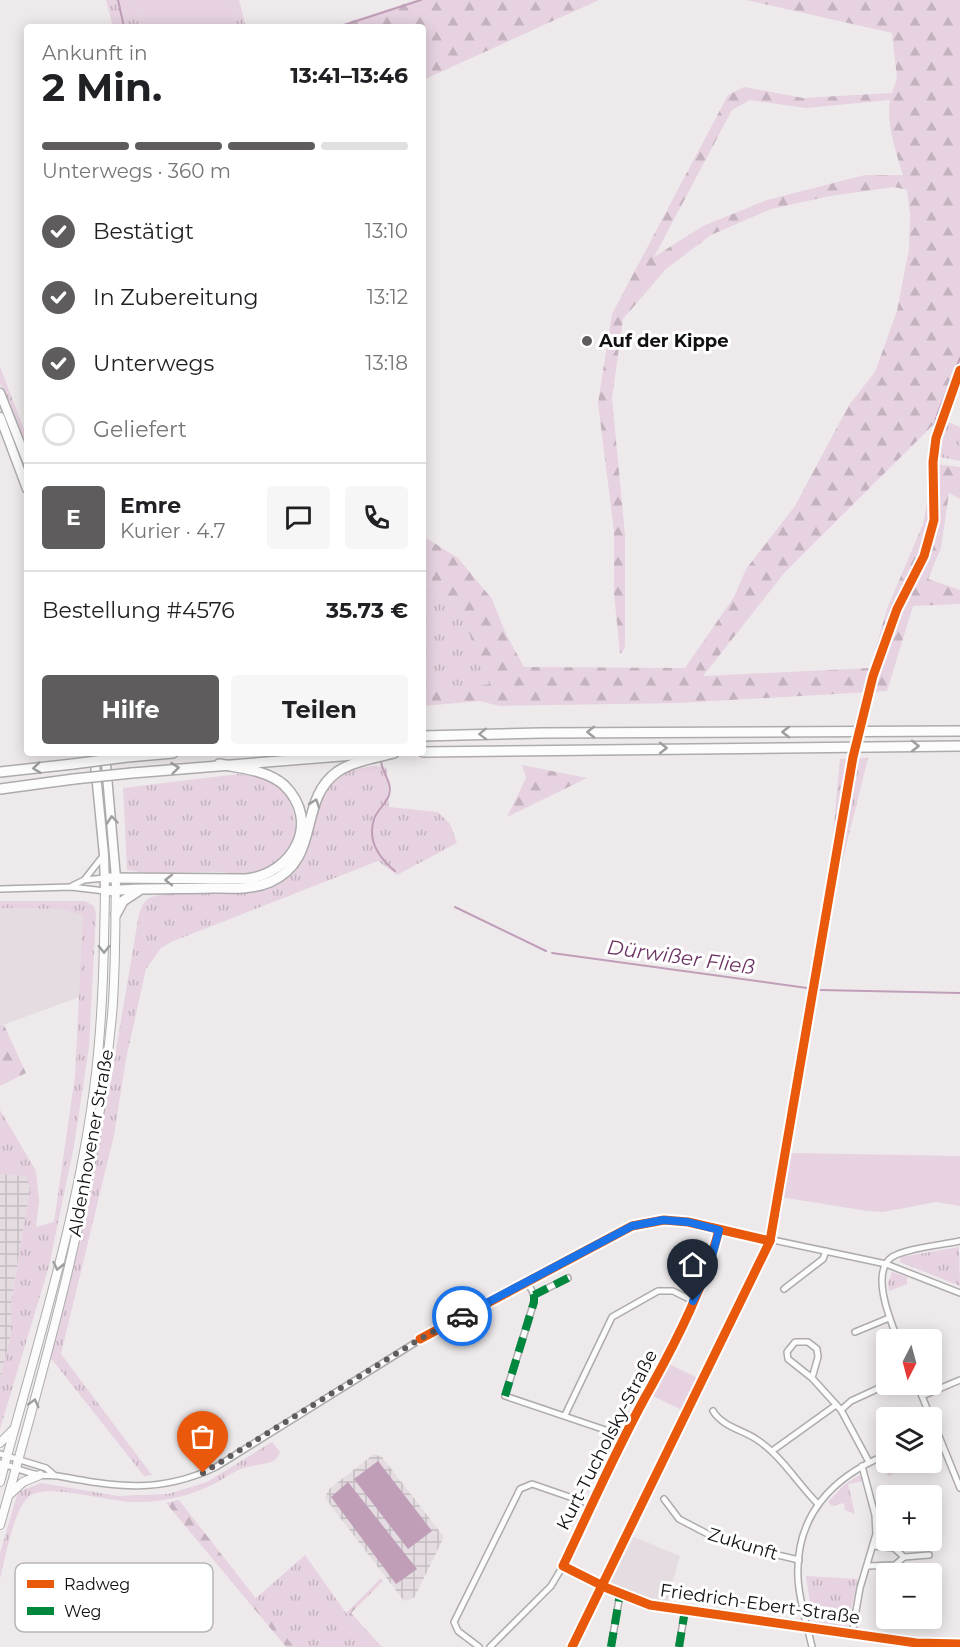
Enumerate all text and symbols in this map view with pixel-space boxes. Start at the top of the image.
text: Ankunft in [42,41,148,65]
text: 13:41–13:46 [290,62,408,89]
text: 2 Min. [42,63,162,111]
text: Unterwegs · 360 m [42,159,231,183]
icon: check [42,215,75,248]
text: Bestätigt [93,218,194,245]
text: 13:10 [365,219,408,243]
icon: check [42,281,75,314]
text: In Zubereitung [93,284,259,311]
text: 13:12 [367,285,408,309]
place label: Auf der Kippe [598,330,729,352]
marker: Auf der Kippe [580,334,594,348]
icon: check [42,347,75,380]
text: Unterwegs [93,350,214,377]
text: 13:18 [365,351,408,375]
text: Geliefert [93,416,187,443]
button: chat [267,486,330,549]
button: phone [345,486,408,549]
text: Emre [120,492,181,519]
text: E [66,504,81,531]
text: Kurier · 4.7 [120,519,226,543]
text: Bestellung #4576 [42,597,235,624]
text: 35.73 € [326,597,408,624]
button: Hilfe [42,675,219,744]
button: Teilen [231,675,408,744]
one-way arrow [586,726,595,738]
one-way arrow [781,726,790,738]
one-way arrow [479,728,488,741]
one-way arrow [911,740,920,752]
one-way arrow [658,742,667,754]
one-way arrow [32,761,42,774]
one-way arrow [171,763,180,775]
one-way arrow [308,798,321,809]
one-way arrow [106,815,119,824]
one-way arrow [165,874,174,886]
water label: Dürwißer Fließ [606,935,756,979]
one-way arrow [98,945,110,954]
street label: Aldenhovener Straße [64,1047,118,1238]
pin [667,1239,718,1301]
icon: home [676,1248,709,1281]
one-way arrow [52,1261,65,1271]
courier [432,1286,492,1346]
icon: car [446,1300,479,1333]
north arrow [876,1329,942,1395]
map controls [876,1329,942,1629]
street label: Kurt-Tucholsky-Straße [552,1346,662,1534]
one-way arrow [26,1398,39,1408]
button: layers [876,1407,942,1473]
pin [177,1411,228,1473]
icon: bag [186,1420,219,1453]
button: + [876,1485,942,1551]
street label: Zukunft [705,1523,781,1565]
legend [15,1563,213,1632]
button: − [876,1563,942,1629]
text: Radweg [64,1575,130,1594]
street label: Friedrich-Ebert-Straße [659,1579,862,1629]
text: Weg [64,1602,102,1621]

